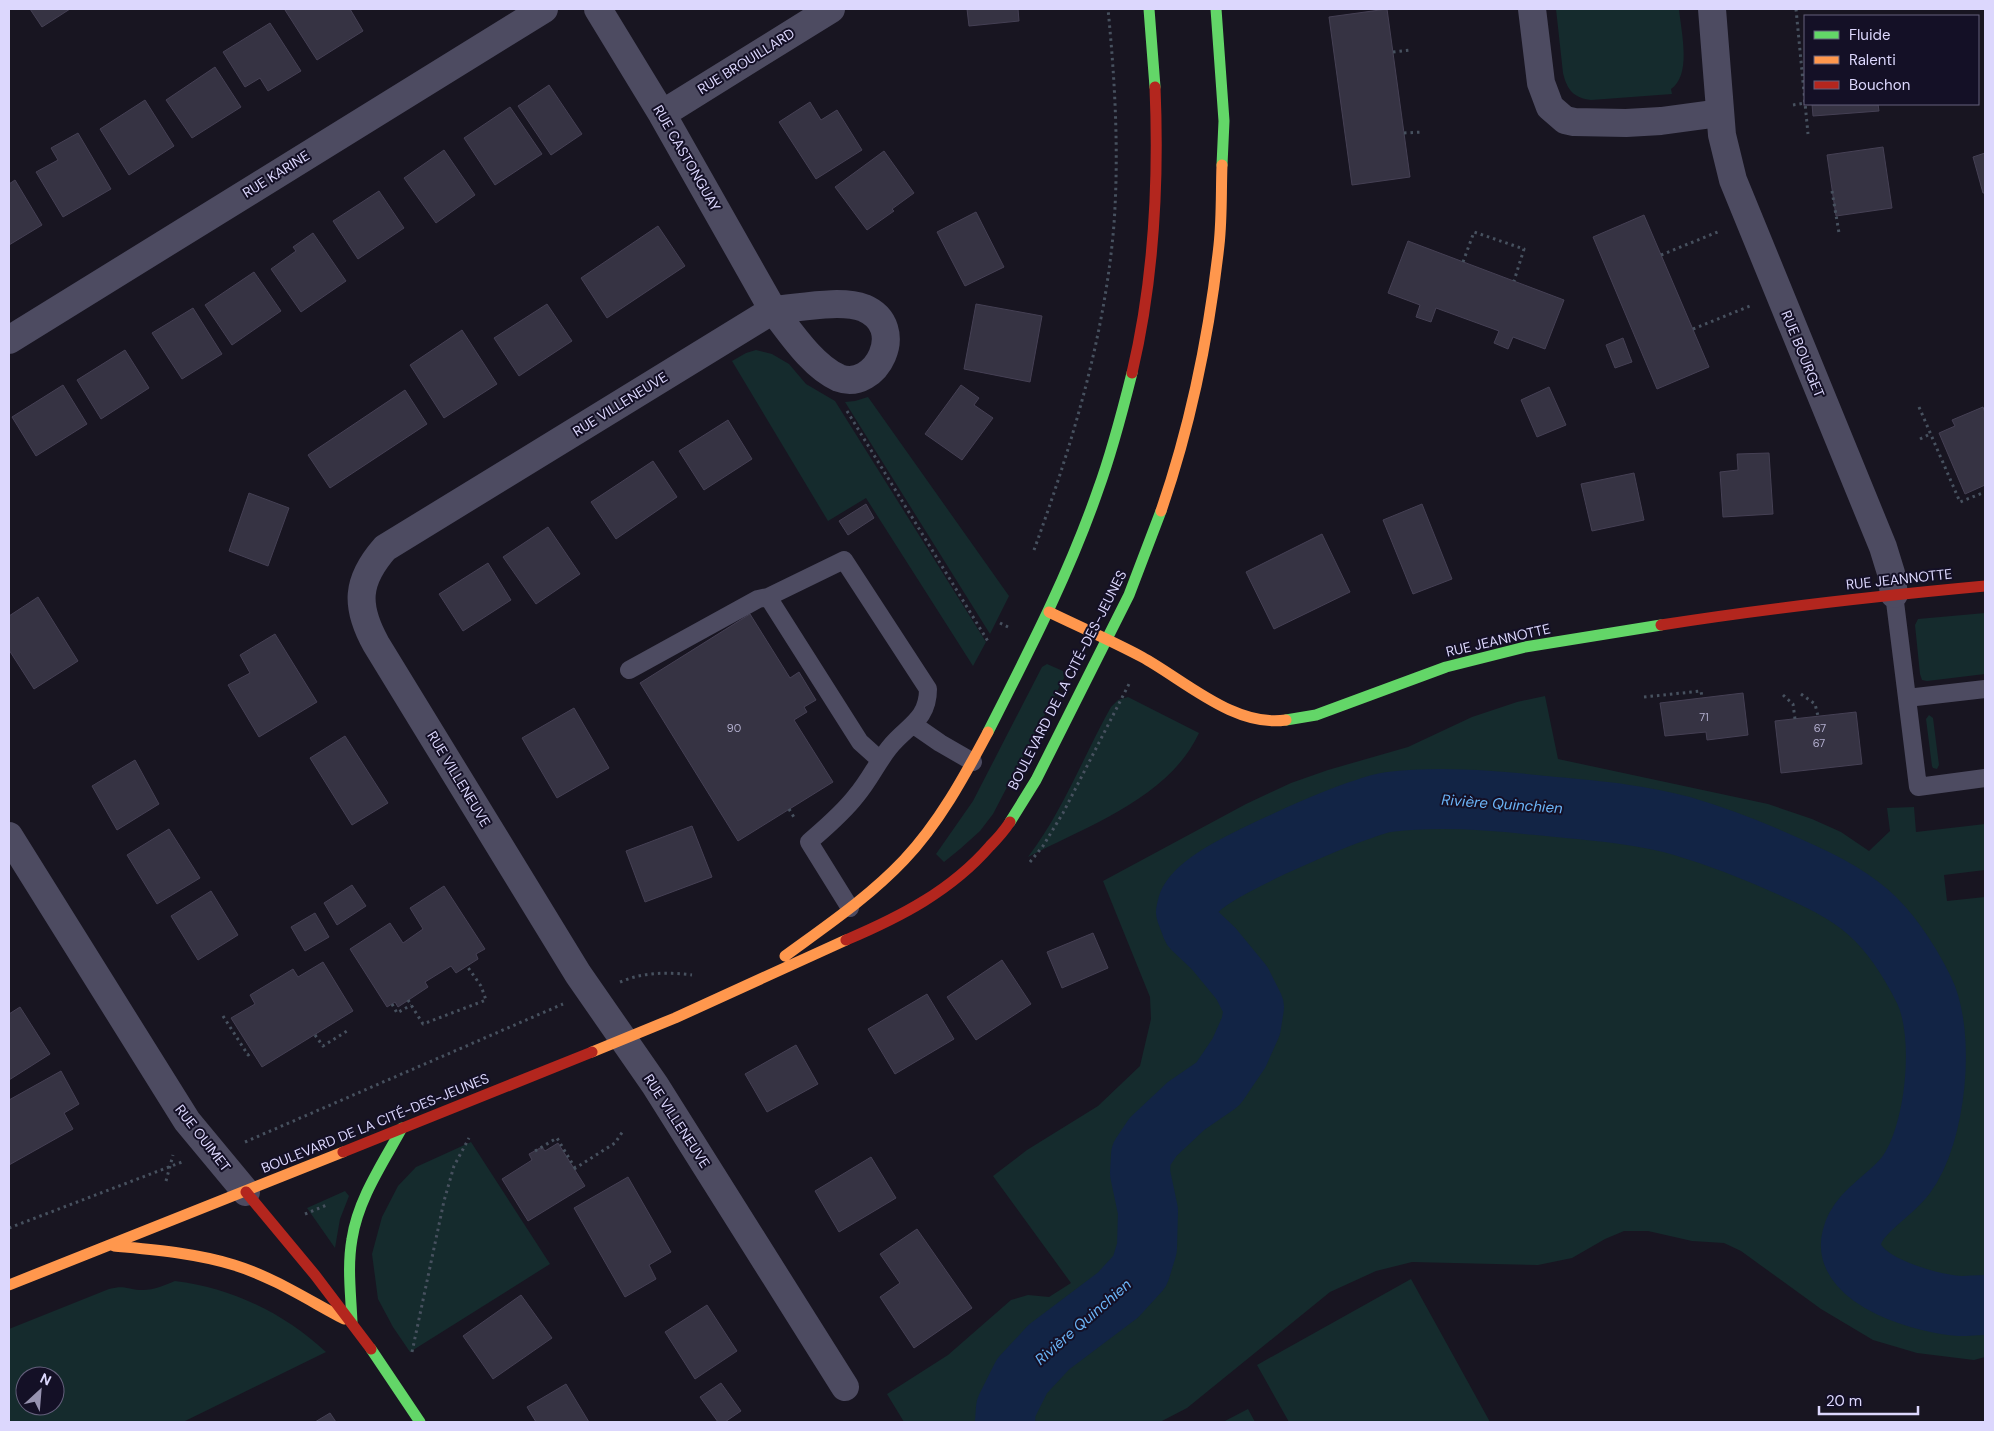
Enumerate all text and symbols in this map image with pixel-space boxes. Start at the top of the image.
legend [1804,15,1979,105]
street label: RUE BROUILLARD [694,24,798,98]
text: Fluide [1849,25,1891,45]
text: Ralenti [1849,50,1896,70]
text: Bouchon [1849,75,1910,95]
street label: RUE CASTONGUAY [649,102,725,214]
street label: RUE KARINE [239,146,313,202]
street label: RUE BOURGET [1777,308,1829,400]
street label: RUE VILLENEUVE [569,368,671,440]
street label: RUE JEANNOTTE [1845,564,1953,594]
street label: BOULEVARD DE LA CITÉ-DES-JEUNES [1004,567,1130,793]
street label: RUE JEANNOTTE [1444,619,1552,661]
house number: 71 [1699,710,1709,724]
house number: 90 [727,721,741,735]
house number: 67 [1814,721,1826,735]
street label: RUE VILLENEUVE [423,728,495,830]
house number: 67 [1813,736,1825,750]
water label: Rivière Quinchien [1441,790,1564,818]
street label: BOULEVARD DE LA CITÉ-DES-JEUNES [258,1069,492,1177]
street label: RUE VILLENEUVE [640,1071,714,1171]
street label: RUE OUIMET [171,1101,235,1175]
water label: Rivière Quinchien [1031,1274,1136,1369]
north arrow [15,1366,65,1416]
text: N [37,1369,54,1390]
scale bar [1819,1384,1918,1416]
text: 20 m [1826,1391,1862,1411]

